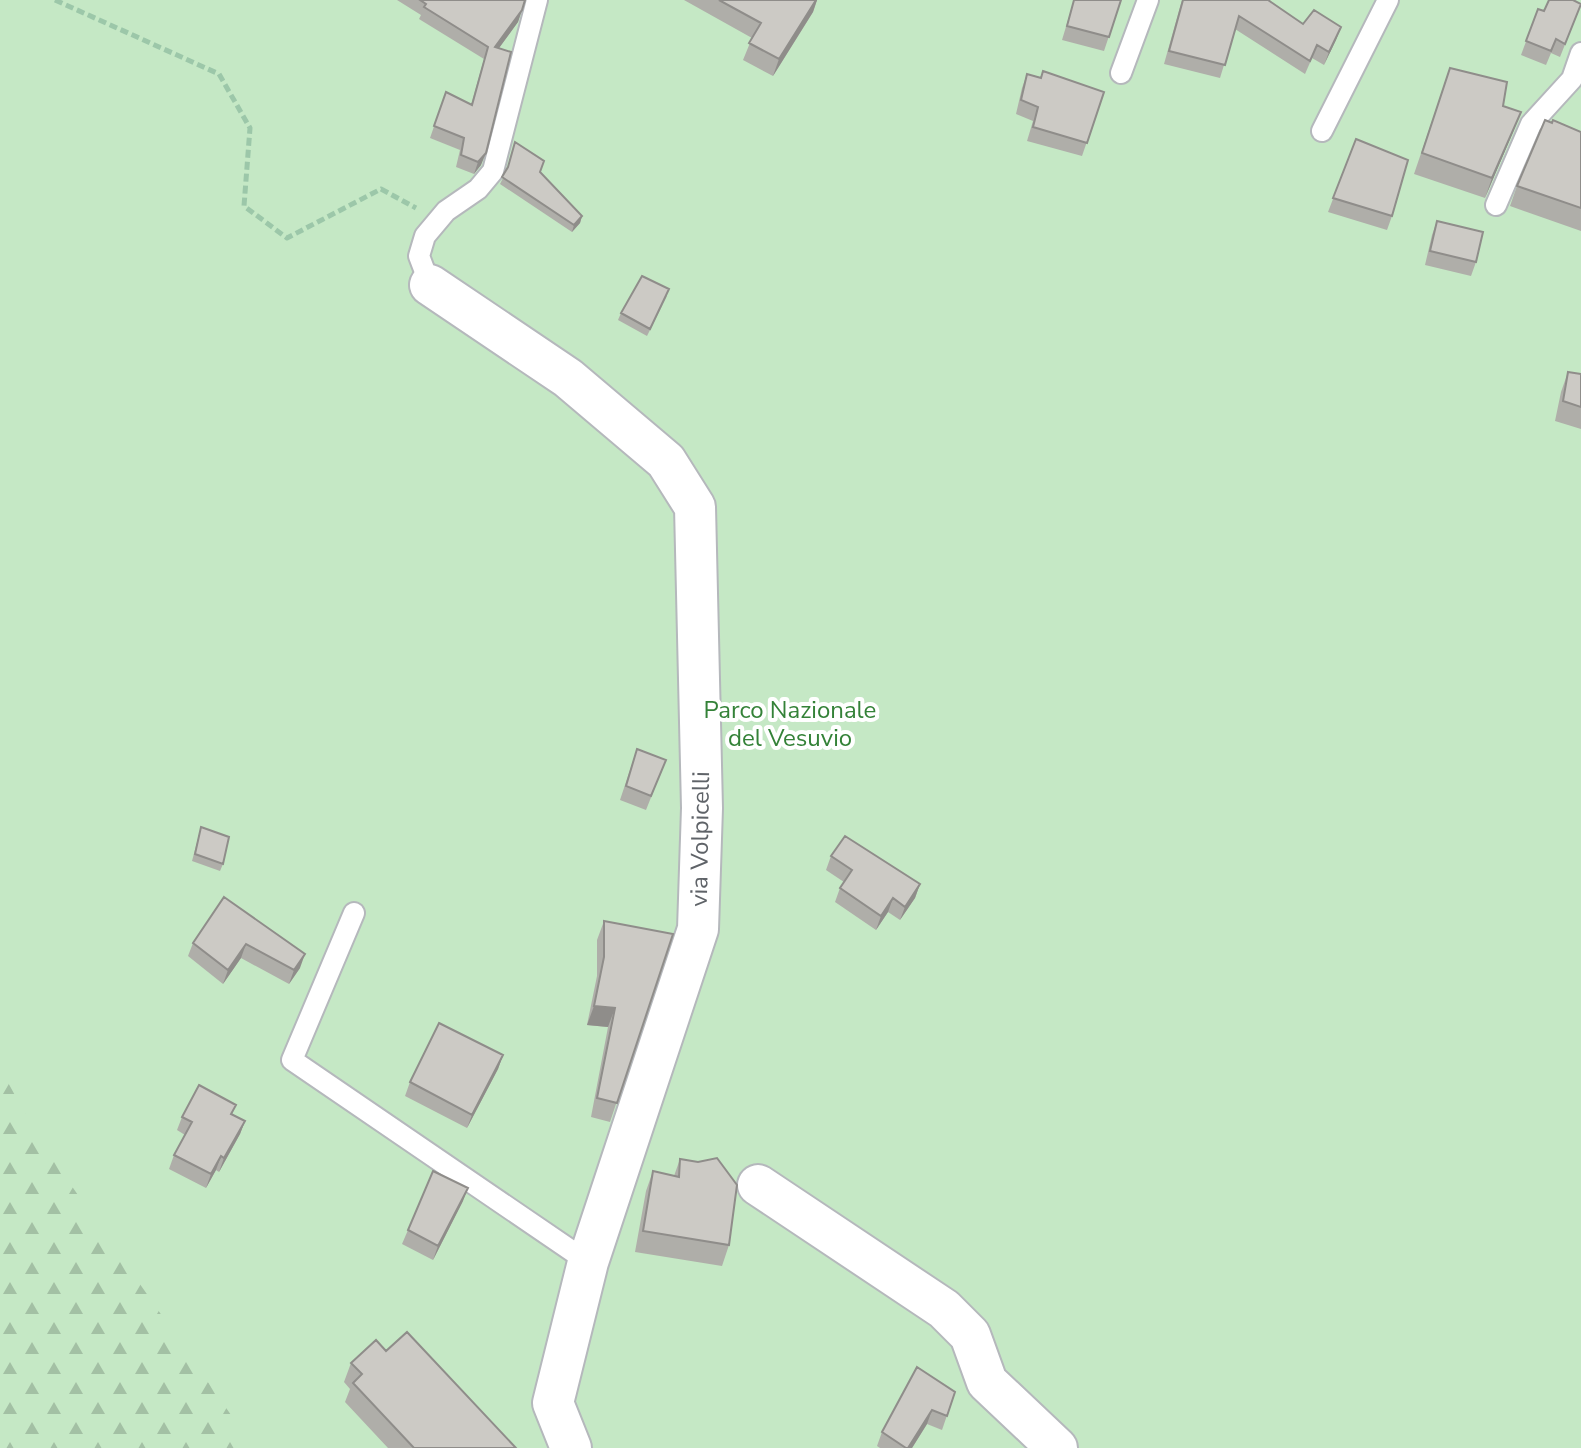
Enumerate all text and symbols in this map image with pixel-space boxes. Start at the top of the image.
park label: Parco Nazionale del Vesuvio [704,694,876,754]
street label: via Volpicelli [683,771,717,907]

